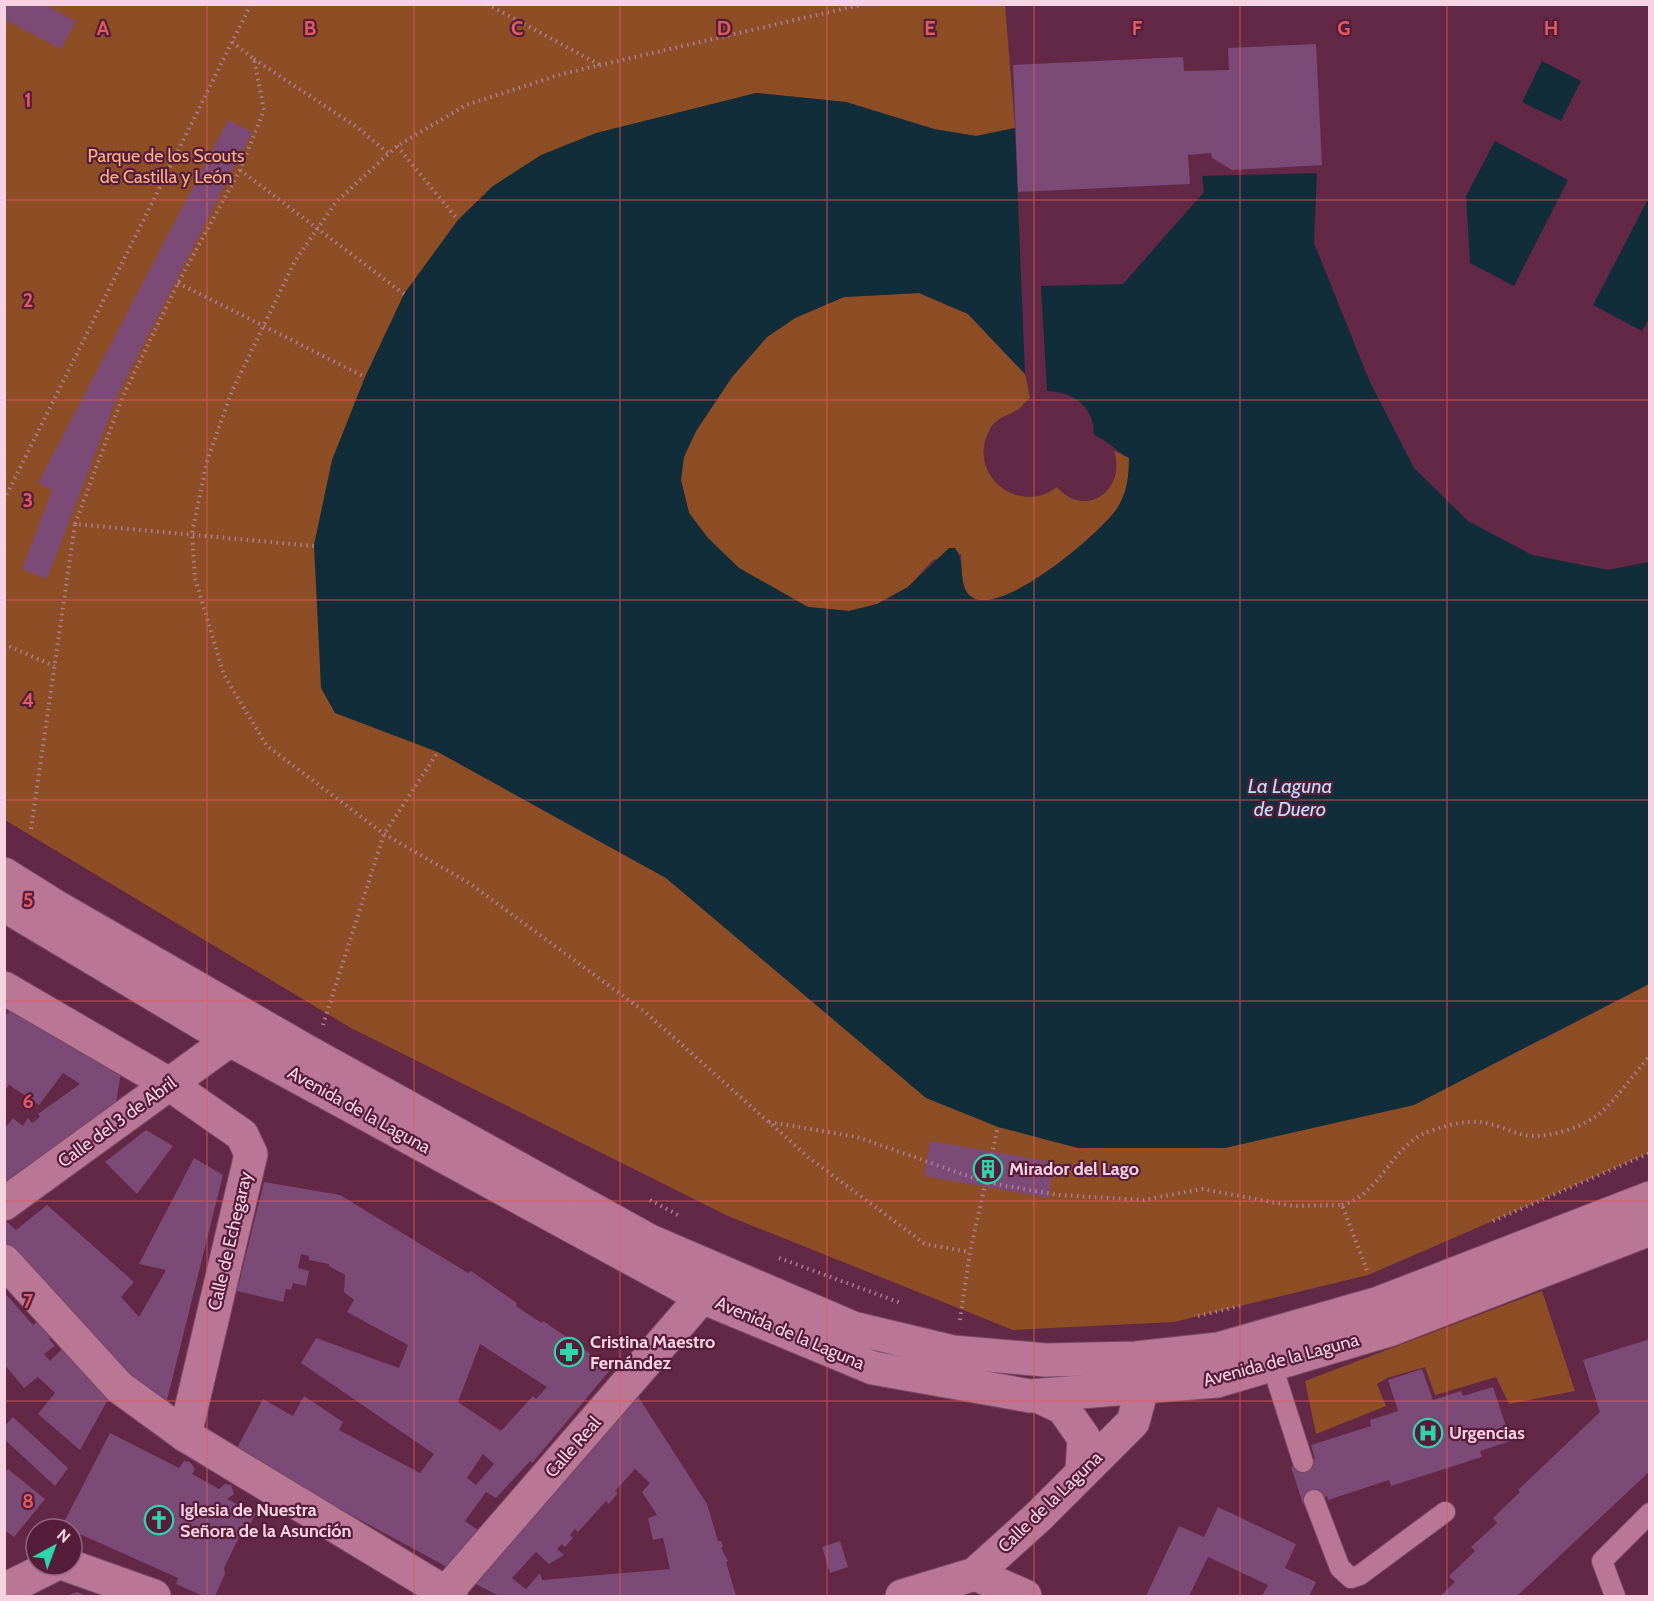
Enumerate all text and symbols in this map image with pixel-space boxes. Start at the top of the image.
text: A [97,16,110,40]
text: B [304,16,316,40]
text: C [511,16,523,40]
text: D [717,16,731,40]
text: E [924,16,936,40]
text: F [1132,16,1143,40]
text: G [1337,16,1351,40]
text: H [1544,16,1558,40]
text: 1 [24,88,32,112]
park label: Parque de los Scouts de Castilla y León [87,145,245,188]
text: 2 [23,288,33,312]
text: 3 [23,488,33,512]
text: 4 [22,688,34,712]
water label: La Laguna de Duero [1248,774,1332,821]
text: 5 [23,888,33,912]
street label: Avenida de la Laguna [284,1062,435,1159]
street label: Calle del 3 de Abril [54,1071,181,1172]
text: 6 [22,1089,34,1113]
building icon: Mirador del Lago [972,1153,1004,1185]
place label: Mirador del Lago [1009,1158,1139,1180]
street label: Calle de Echegaray [203,1169,257,1313]
text: 7 [23,1289,34,1313]
street label: Avenida de la Laguna [712,1292,868,1374]
street label: Avenida de la Laguna [1201,1329,1361,1391]
place label: Cristina Maestro Fernández [590,1331,715,1374]
pharmacy icon: Cristina Maestro Fernández [553,1336,585,1368]
street label: Calle Real [540,1411,606,1482]
hospital icon: Urgencias [1412,1417,1444,1449]
place label: Urgencias [1449,1422,1525,1444]
street label: Calle de la Laguna [993,1446,1107,1557]
text: 8 [22,1489,34,1513]
place label: Iglesia de Nuestra Señora de la Asunción [180,1499,352,1542]
church icon: Iglesia de Nuestra Señora de la Asunción [143,1504,175,1536]
north arrow [24,1517,84,1577]
text: N [53,1525,74,1547]

